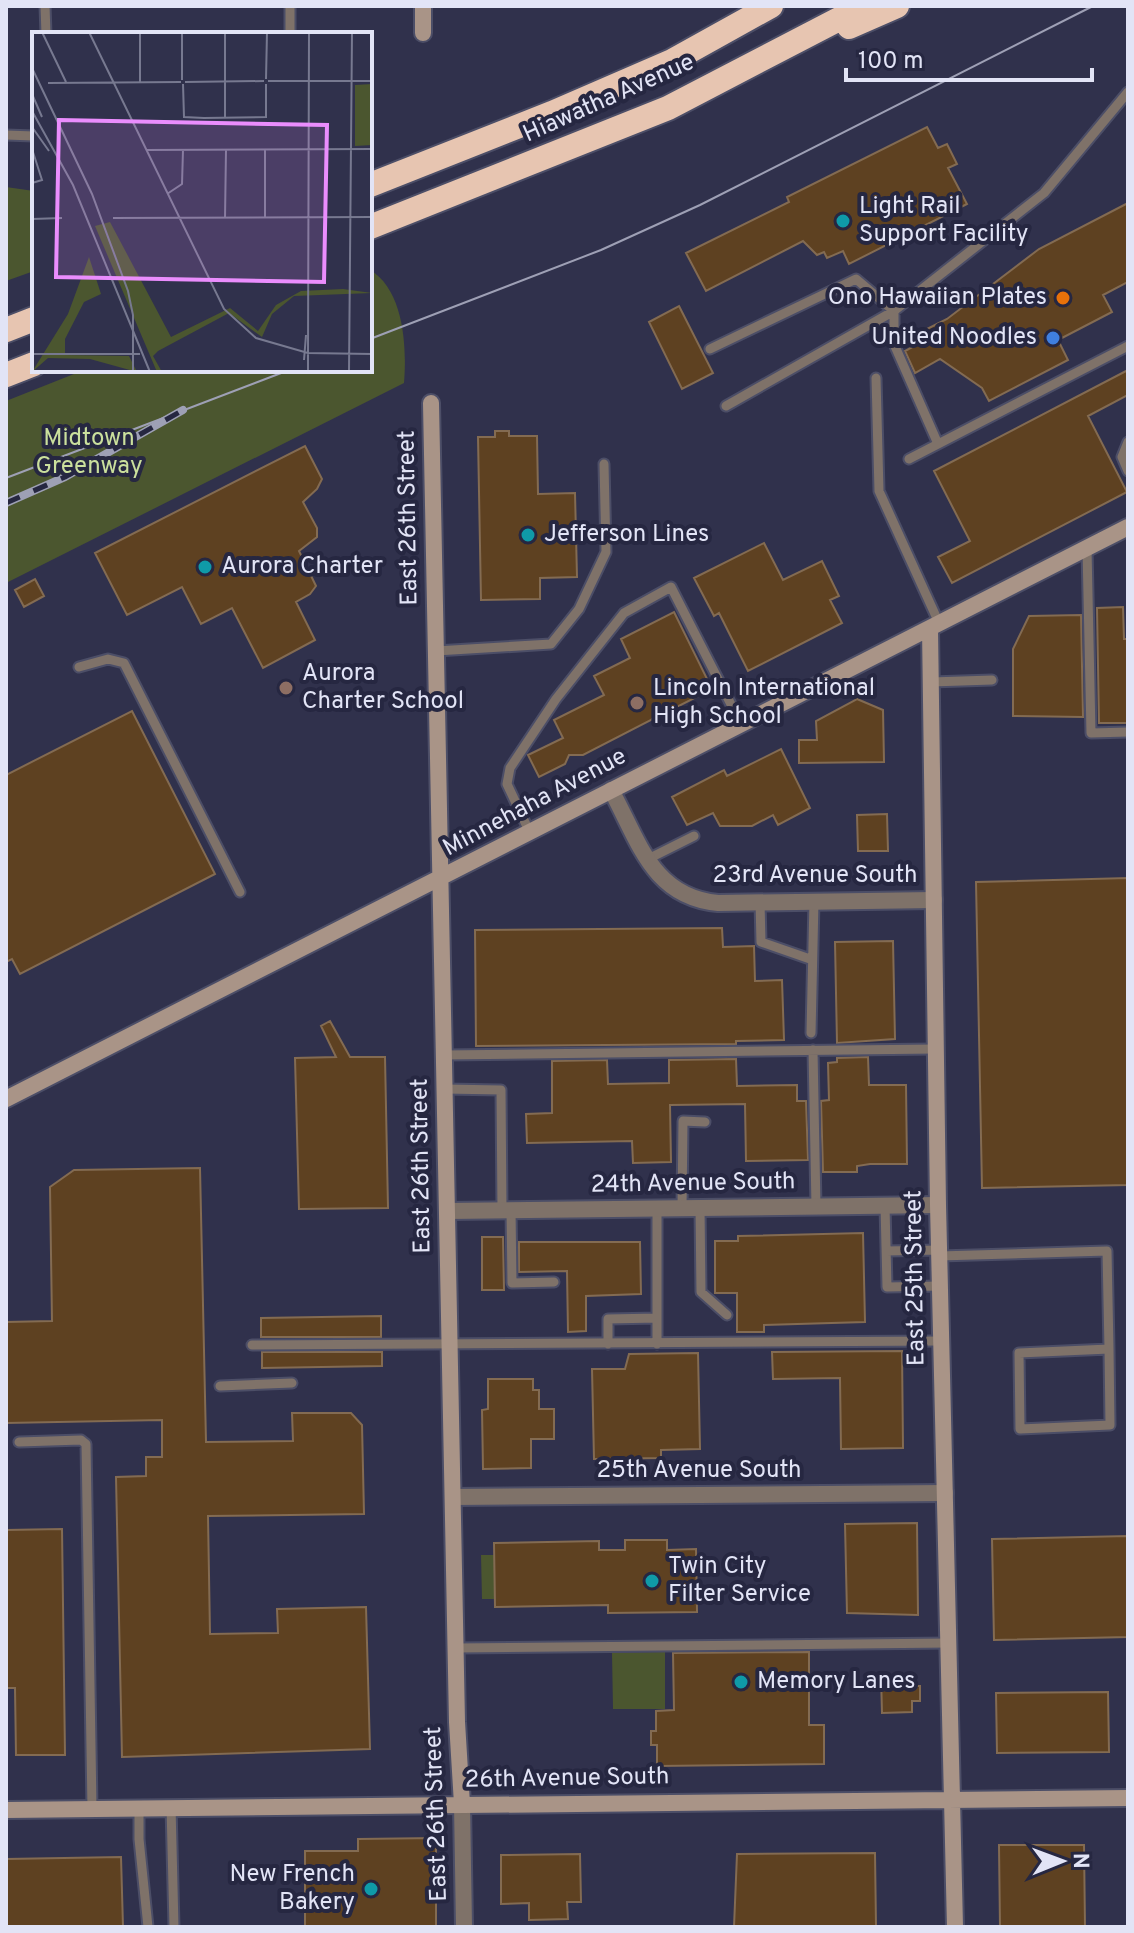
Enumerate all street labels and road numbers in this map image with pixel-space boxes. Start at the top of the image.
street label: Hiawatha Avenue [519,48,699,150]
street label: East 26th Street [392,430,426,606]
street label: Minnehaha Avenue [438,742,632,864]
street label: 23rd Avenue South [713,861,917,891]
street label: East 26th Street [405,1078,439,1254]
street label: 24th Avenue South [590,1167,796,1201]
street label: East 25th Street [899,1190,933,1366]
street label: 25th Avenue South [596,1456,802,1486]
street label: East 26th Street [419,1726,455,1902]
street label: 26th Avenue South [464,1762,670,1796]

